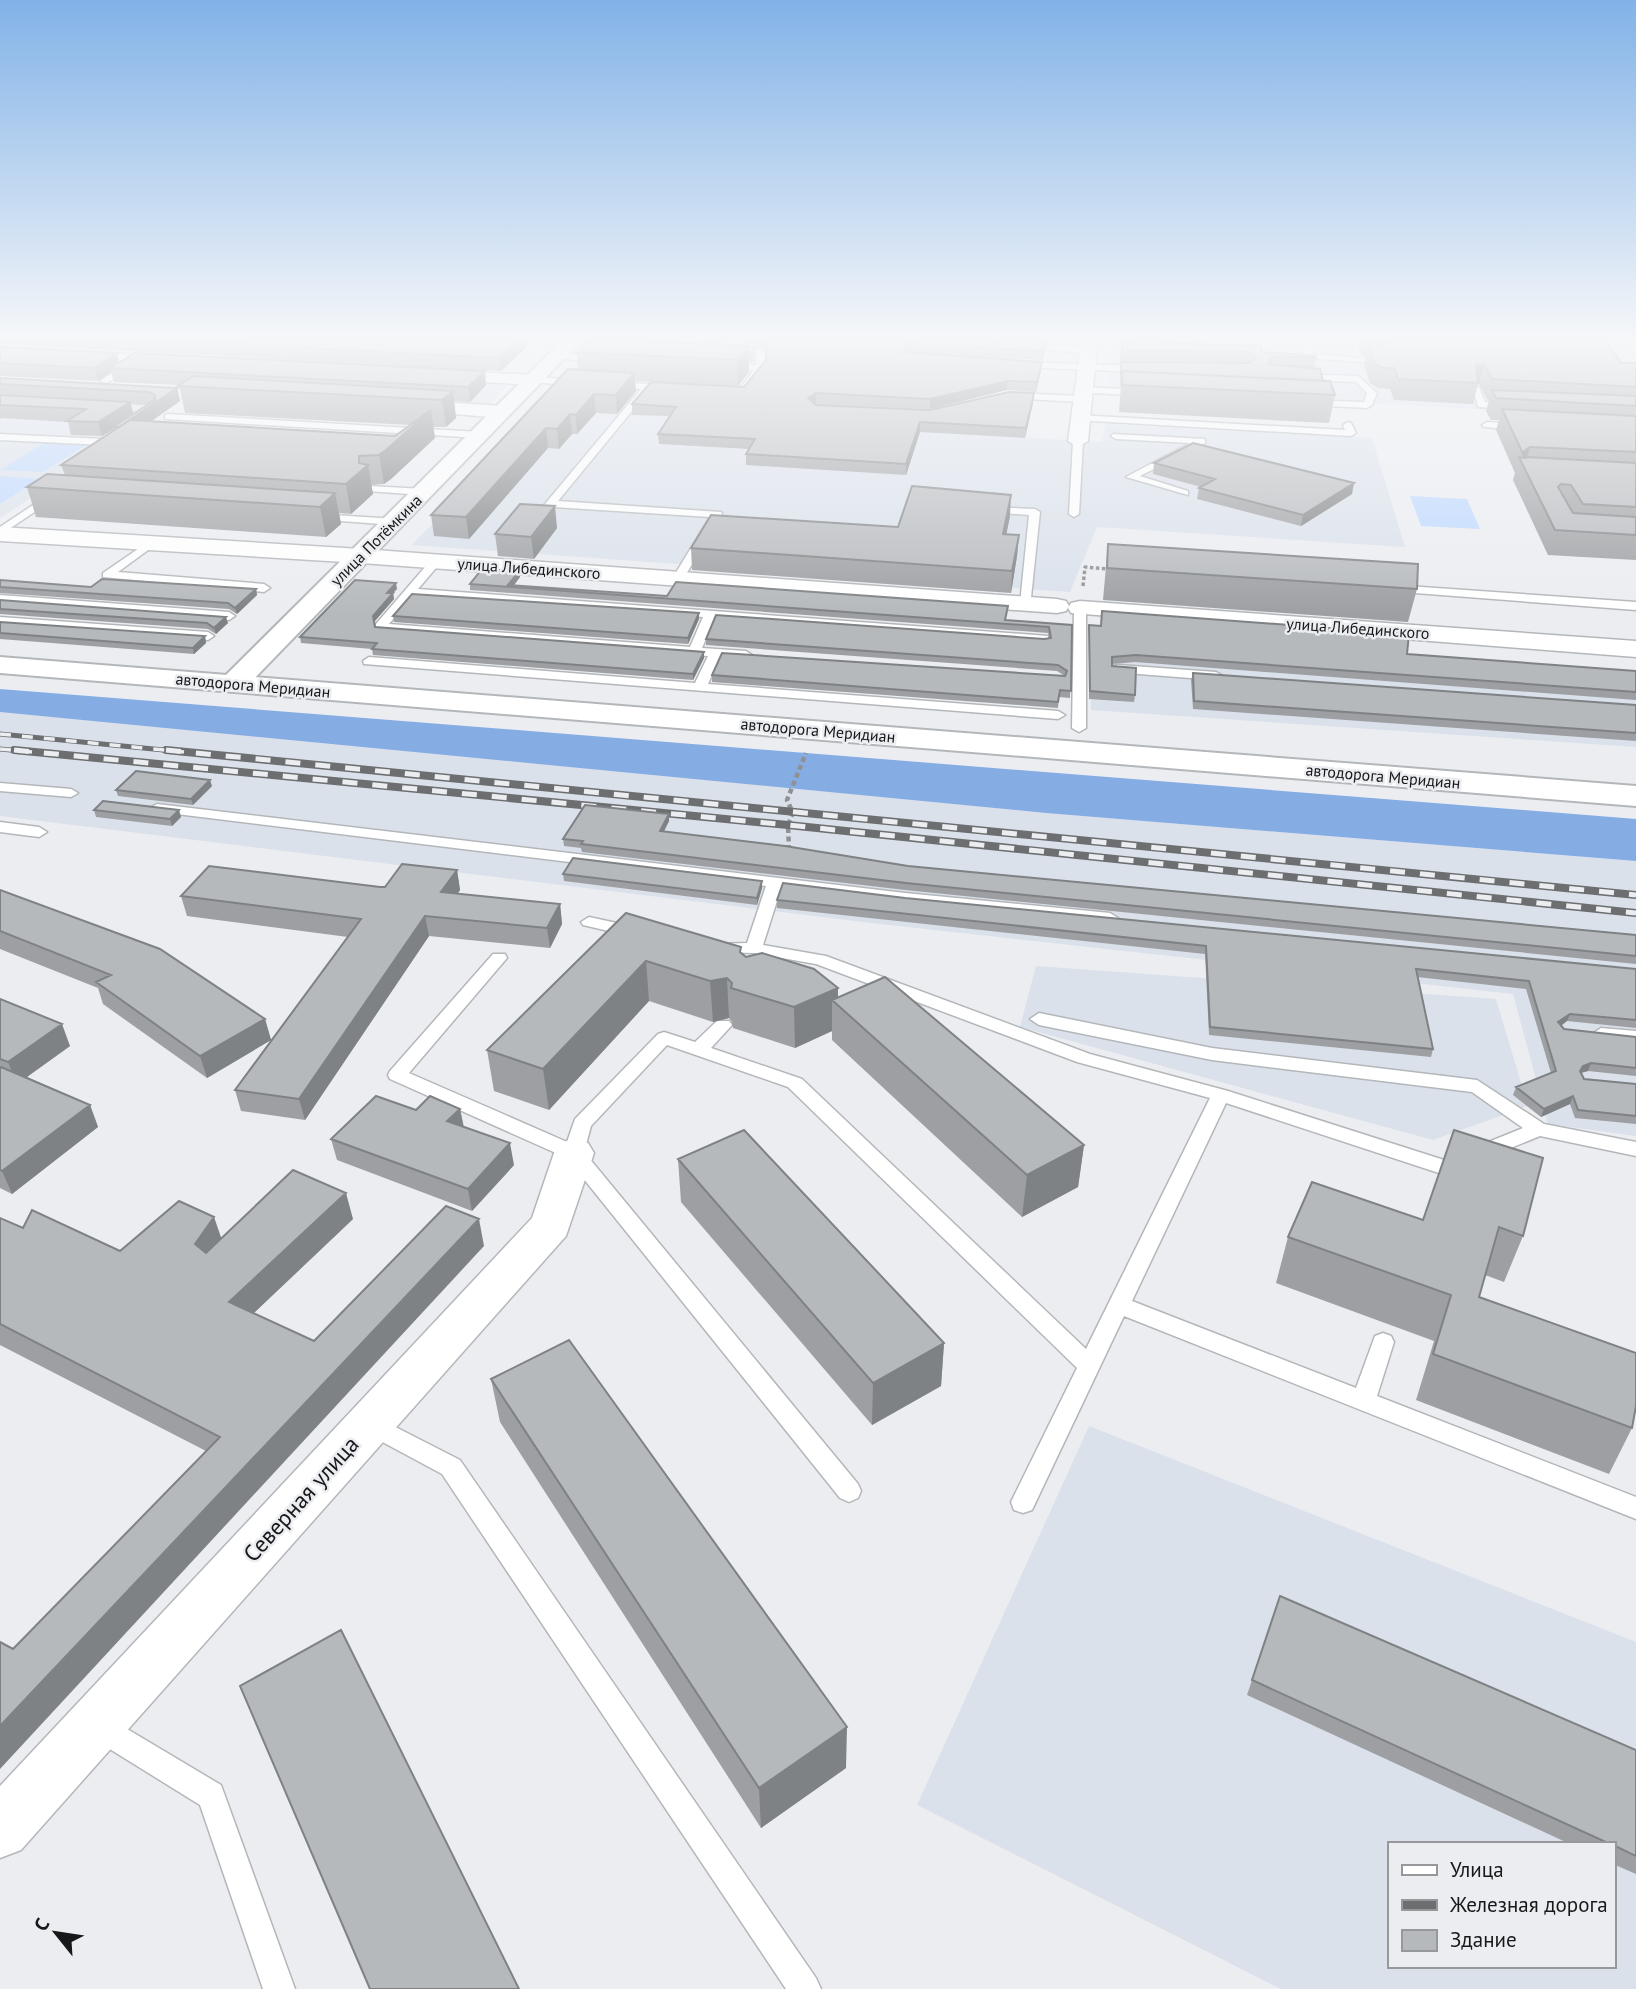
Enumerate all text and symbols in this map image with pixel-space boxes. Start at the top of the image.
street label: улица Потёмкина [326,490,426,590]
street label: улица Либединского [457,553,601,583]
street label: улица Либединского [1286,613,1430,643]
street label: автодорога Меридиан [175,668,331,702]
street label: автодорога Меридиан [740,713,896,747]
street label: автодорога Меридиан [1305,759,1461,793]
street label: Северная улица [237,1430,365,1567]
legend [1388,1842,1615,1968]
text: Улица [1450,1856,1504,1883]
text: Железная дорога [1449,1891,1608,1918]
north arrow [21,1898,91,1968]
text: С [28,1914,55,1935]
text: Здание [1450,1926,1517,1953]

